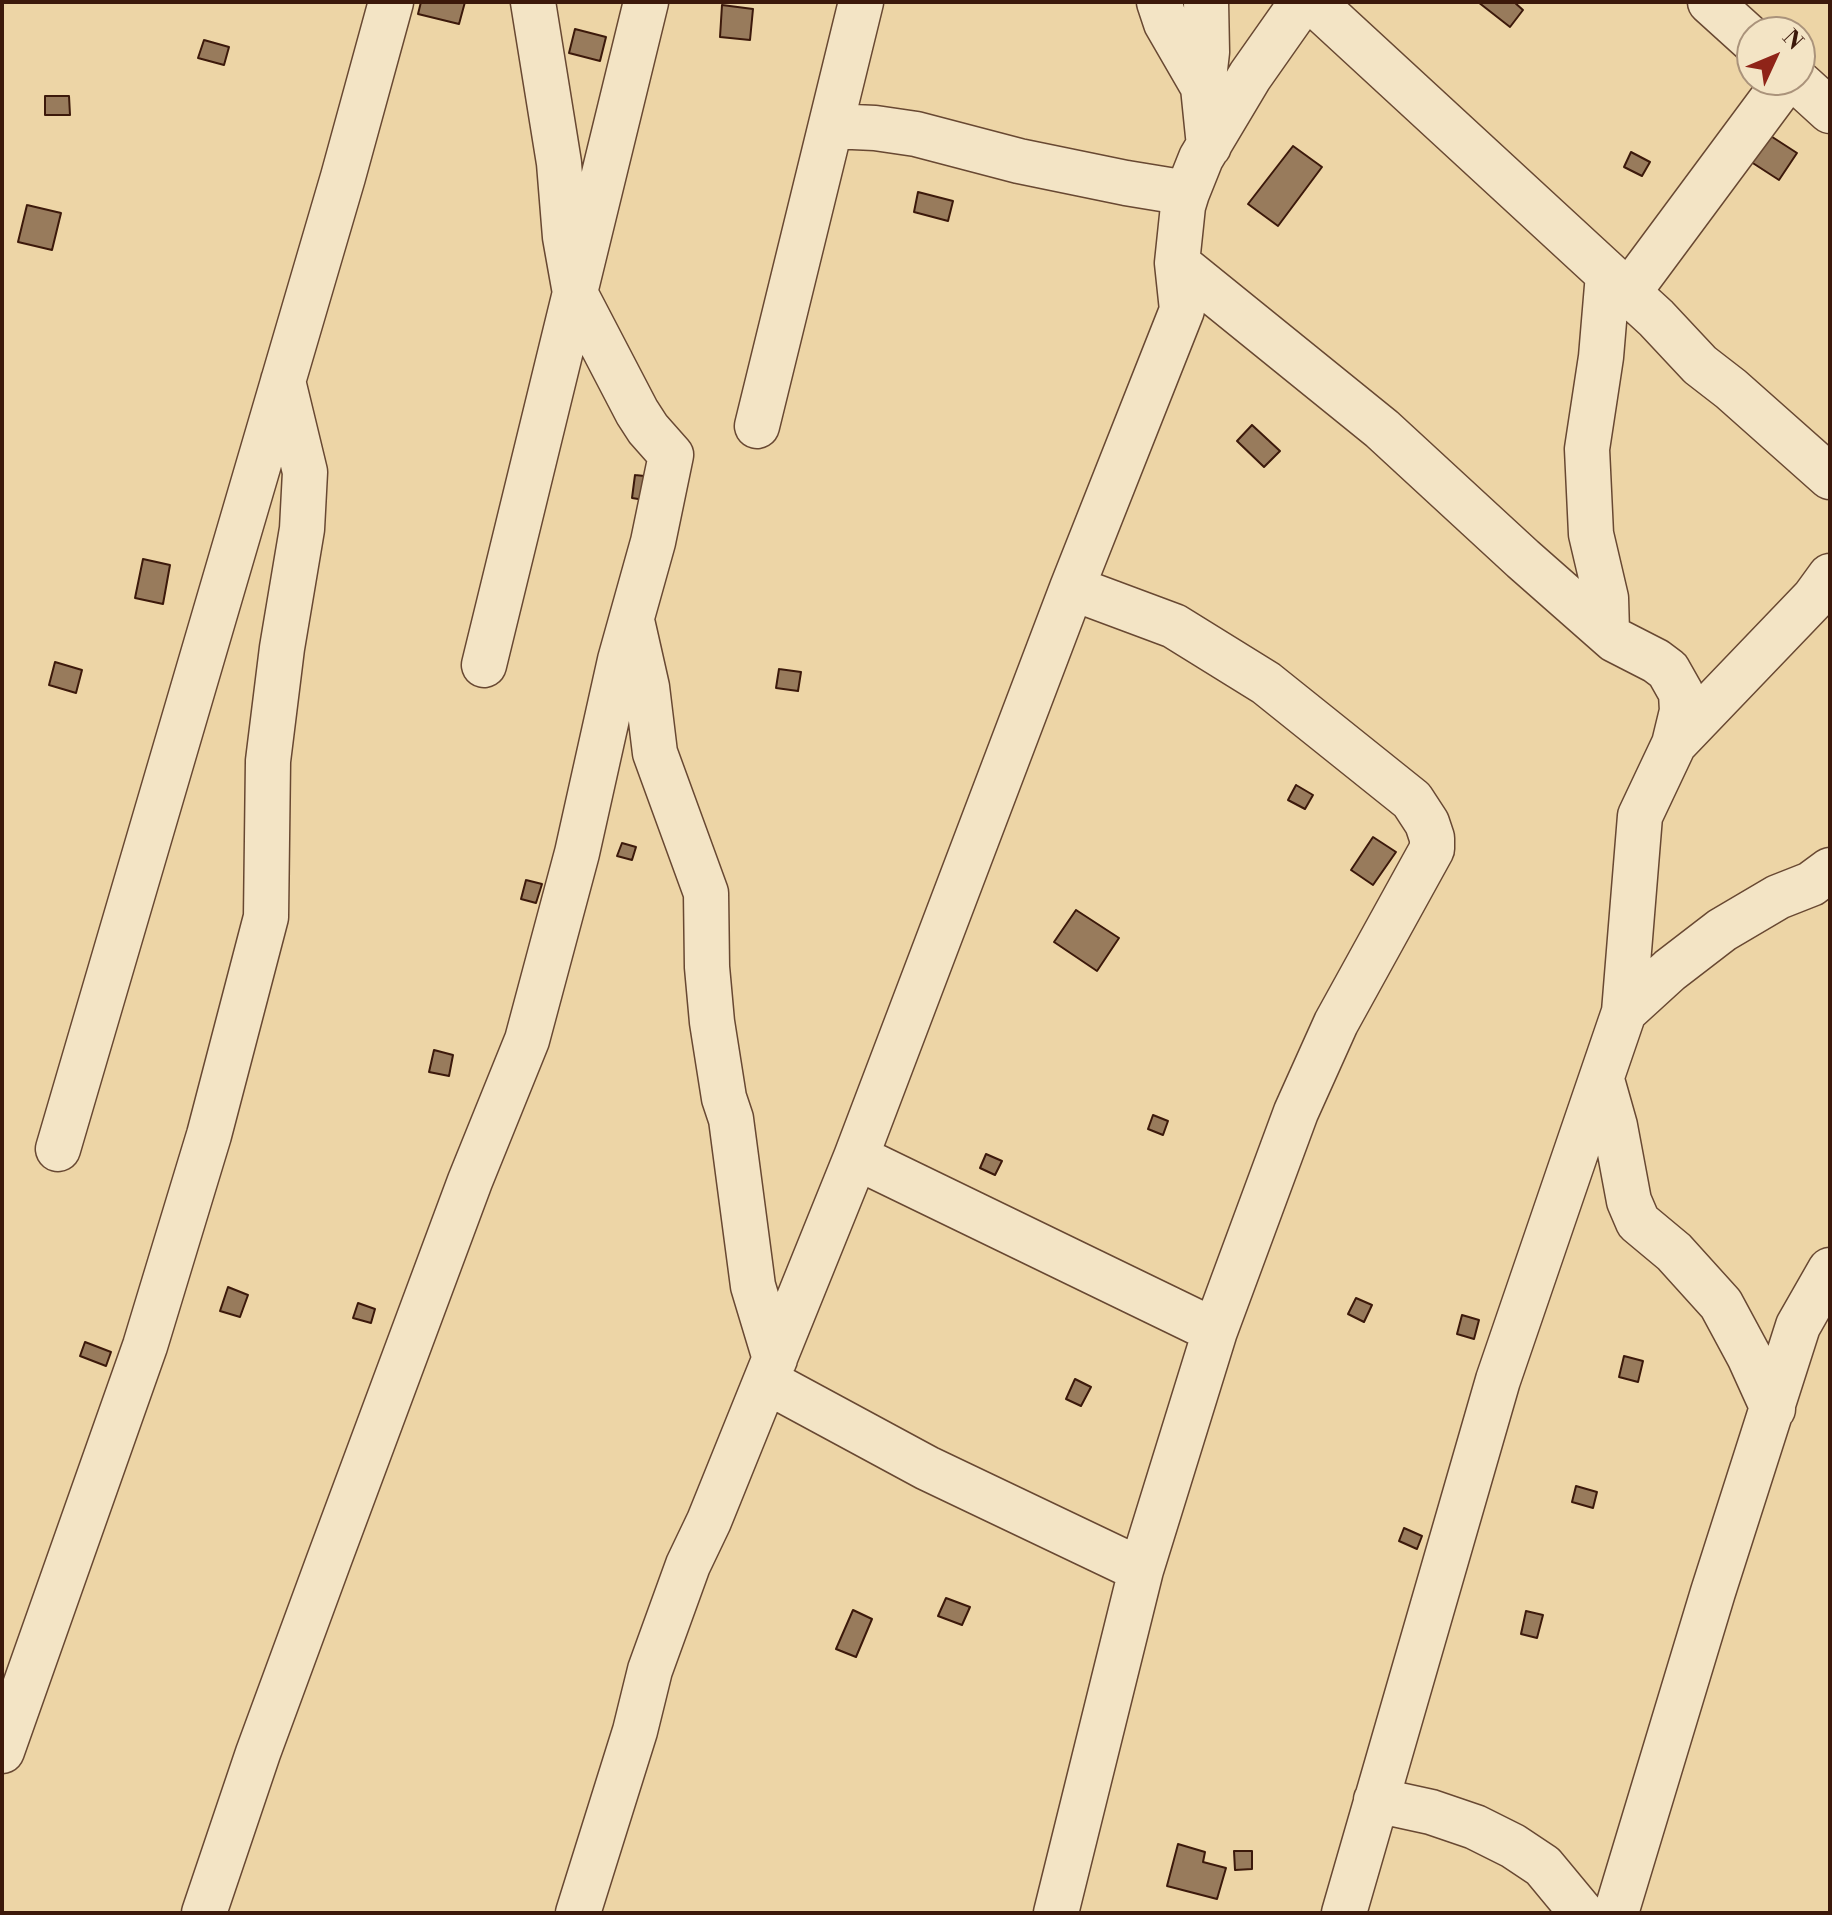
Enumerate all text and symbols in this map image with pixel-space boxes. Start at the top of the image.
north arrow [1736,16,1816,96]
text: N [1776,25,1808,56]

